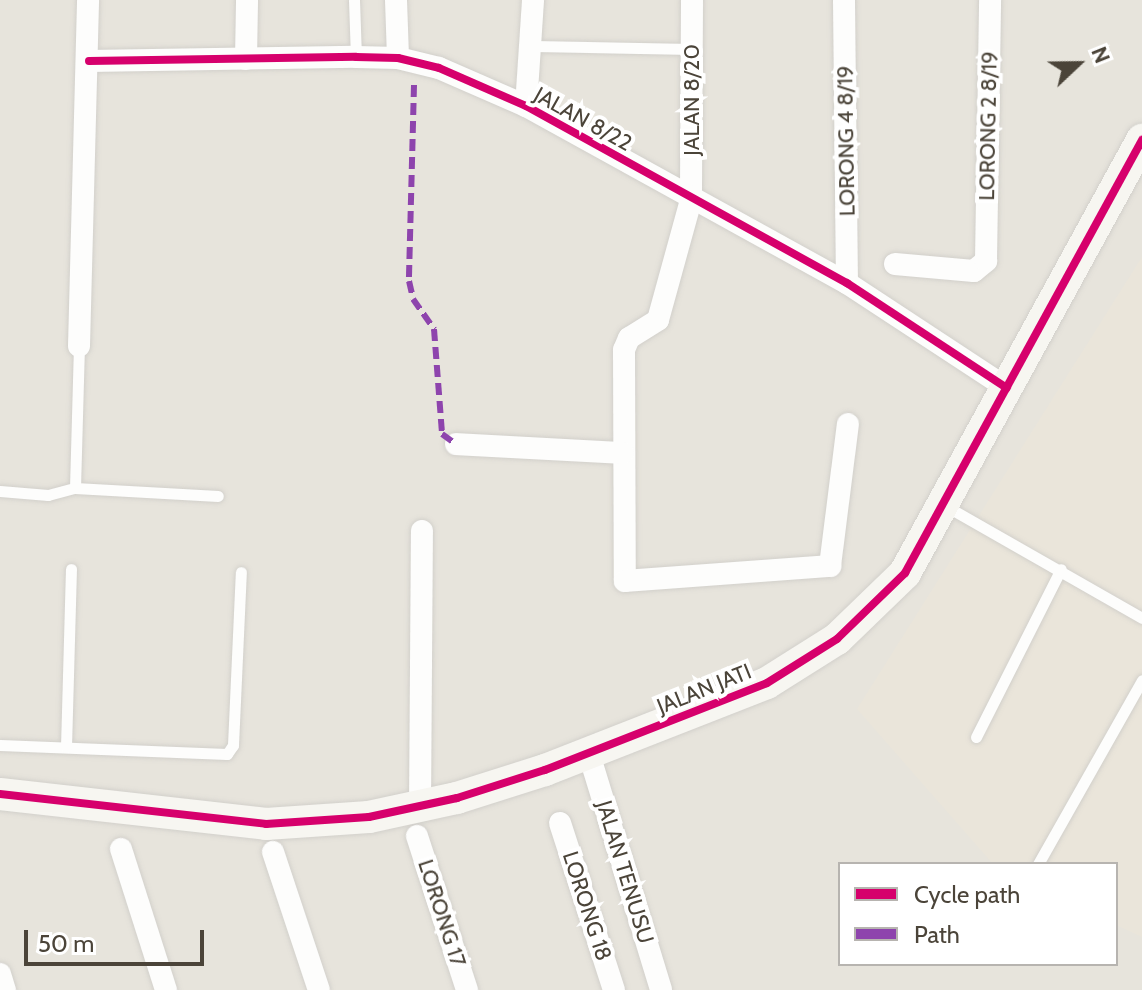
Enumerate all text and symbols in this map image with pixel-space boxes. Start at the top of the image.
north arrow [1038,24,1118,104]
text: N [1085,43,1116,67]
street label: JALAN 8/20 [679,44,705,156]
street label: LORONG 2 8/19 [973,51,1003,201]
street label: LORONG 4 8/19 [831,65,861,217]
street label: JALAN 8/22 [530,81,636,157]
street label: JALAN JATI [653,658,755,720]
street label: JALAN TENUSU [591,797,659,947]
street label: LORONG 18 [557,848,617,964]
street label: LORONG 17 [412,856,472,970]
legend [838,862,1118,966]
text: Cycle path [914,880,1020,909]
scale bar [28,914,208,964]
text: Path [914,920,960,949]
text: 50 m [38,929,94,958]

